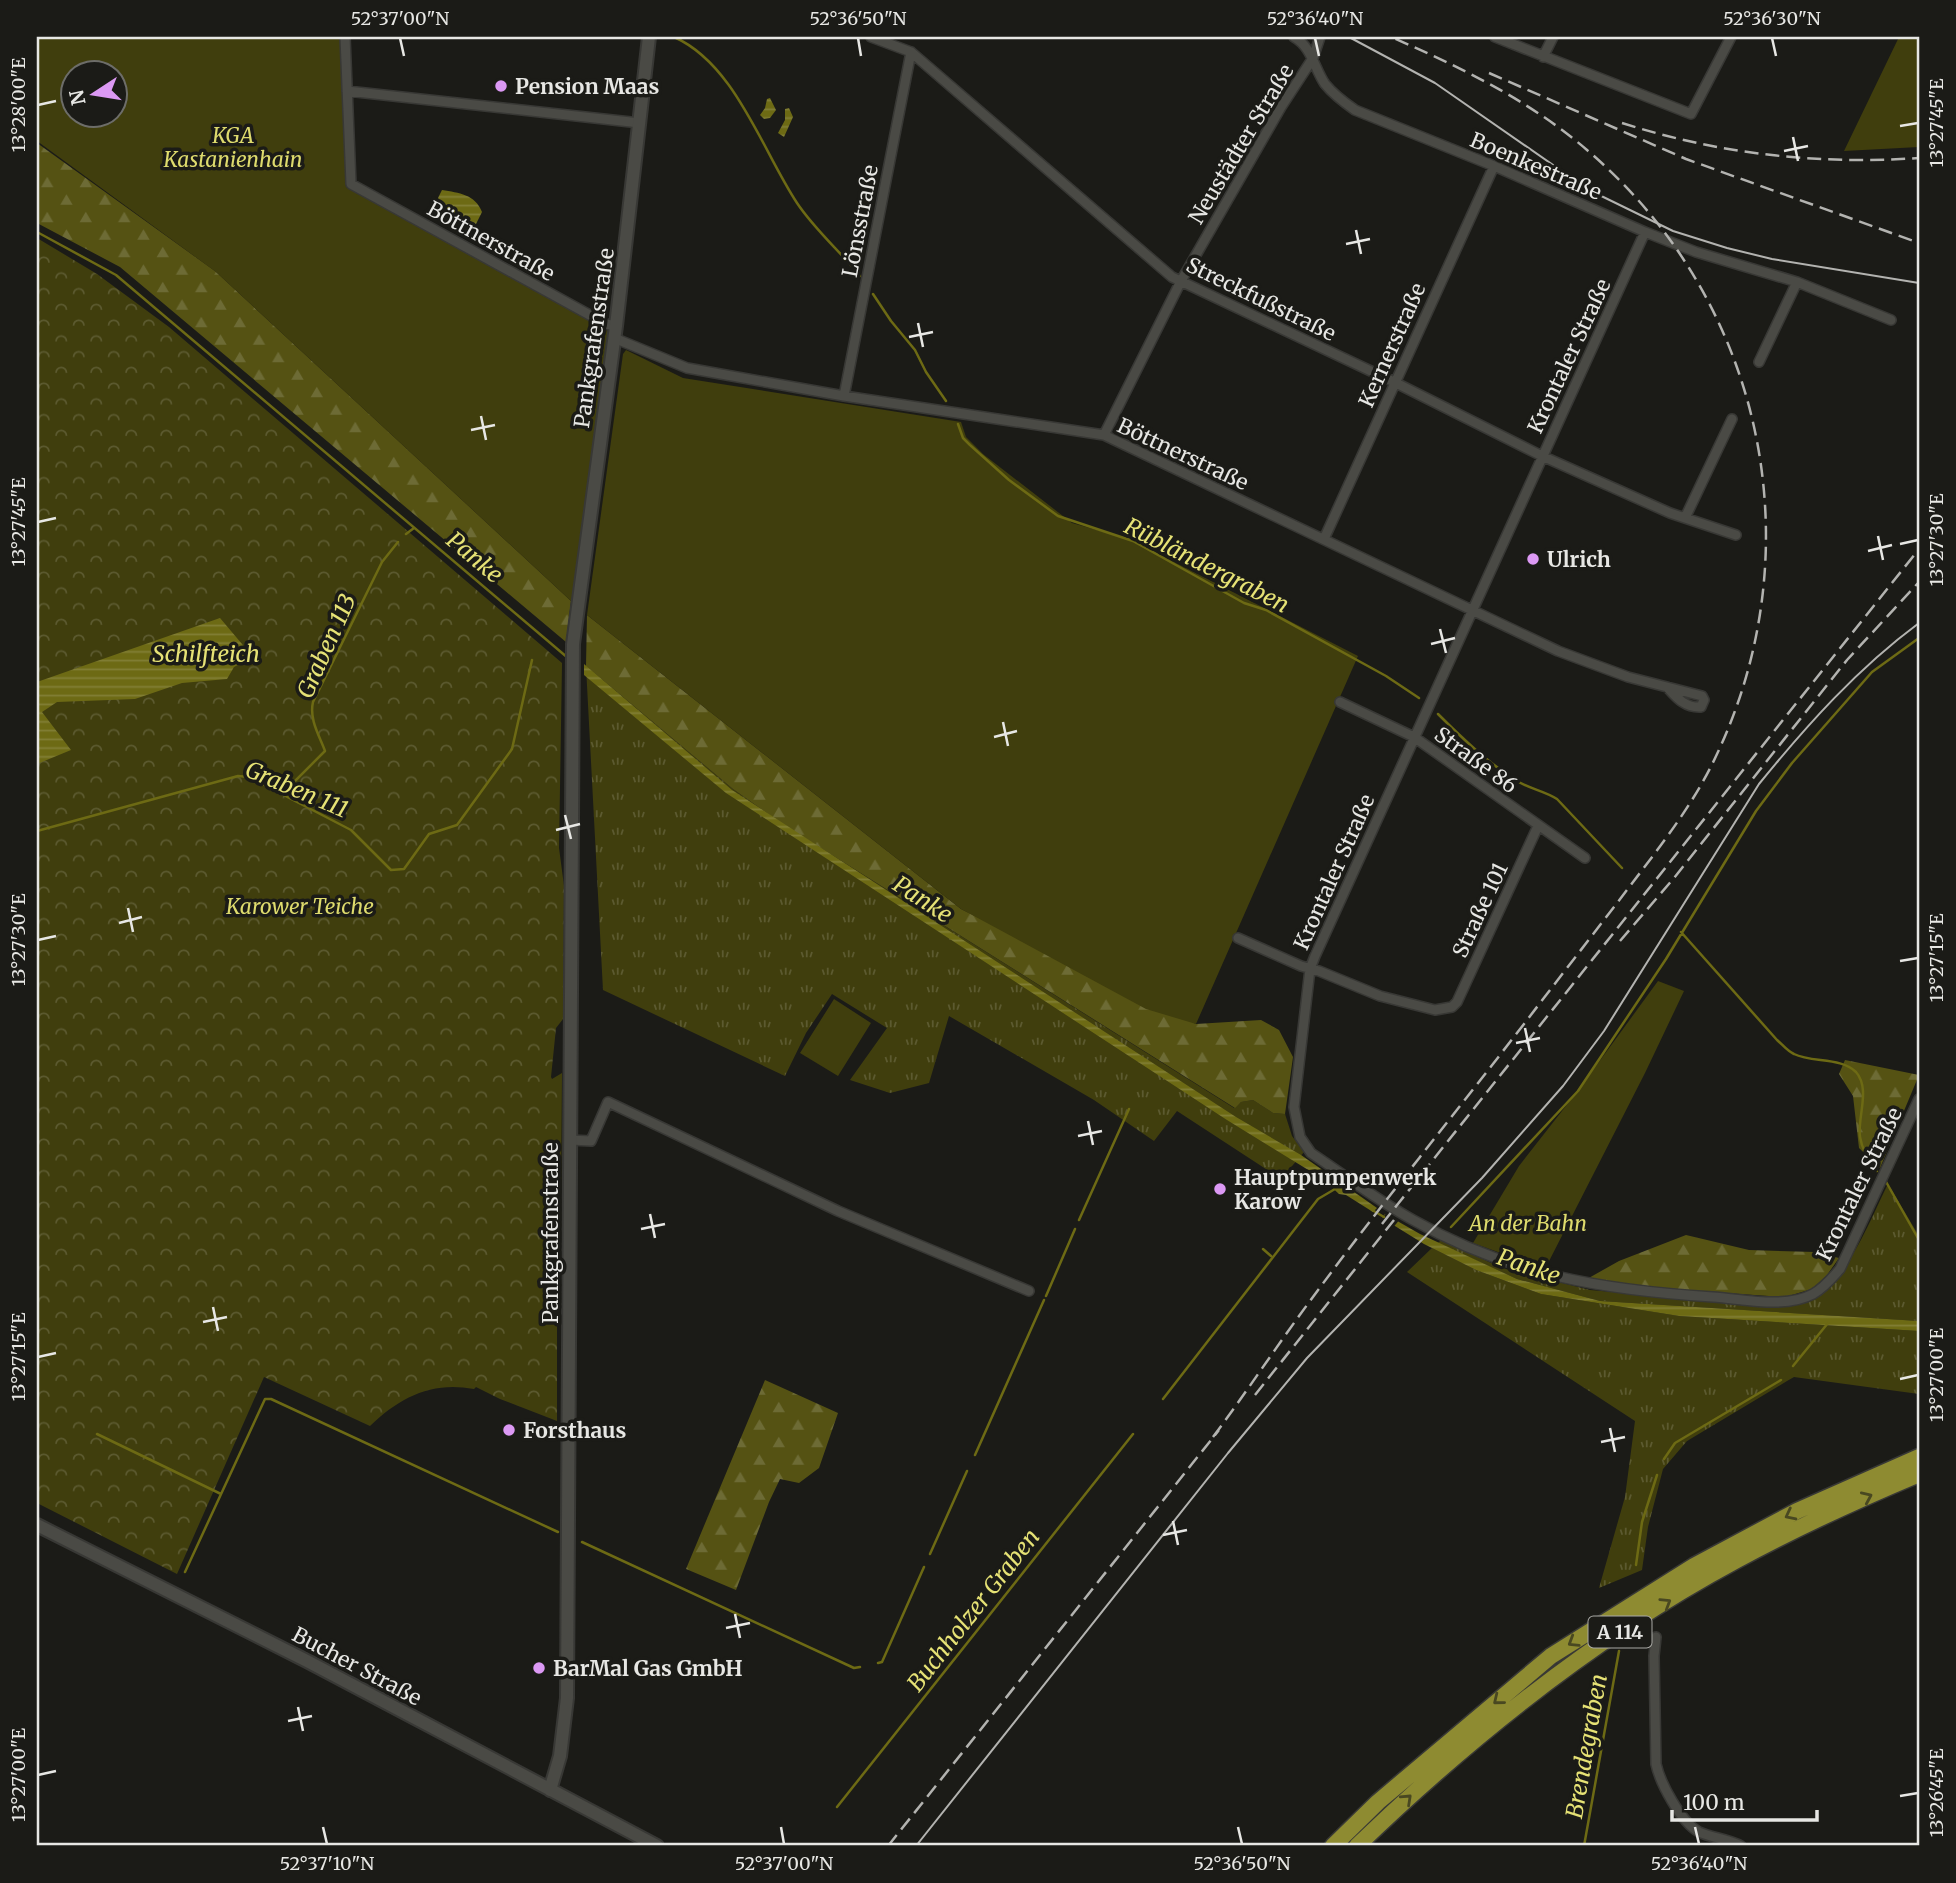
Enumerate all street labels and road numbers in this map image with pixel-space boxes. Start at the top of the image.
street label: Neustädter Straße [1183,59,1299,229]
street label: Boenkestraße [1466,126,1606,206]
street label: Lönsstraße [836,163,884,279]
street label: Böttnerstraße [422,195,560,287]
street label: Pankgrafenstraße [568,246,620,430]
street label: Streckfußstraße [1182,251,1340,347]
street label: Krontaler Straße [1521,274,1617,438]
street label: Kernerstraße [1353,279,1431,411]
street label: Böttnerstraße [1113,412,1253,496]
street label: Straße 86 [1429,721,1523,799]
street label: Krontaler Straße [1288,790,1380,954]
street label: Straße 101 [1446,858,1514,962]
street label: Krontaler Straße [1810,1103,1908,1265]
street label: Pankgrafenstraße [537,1142,564,1324]
road number: A 114 [1588,1616,1652,1648]
street label: Bucher Straße [288,1621,426,1711]

